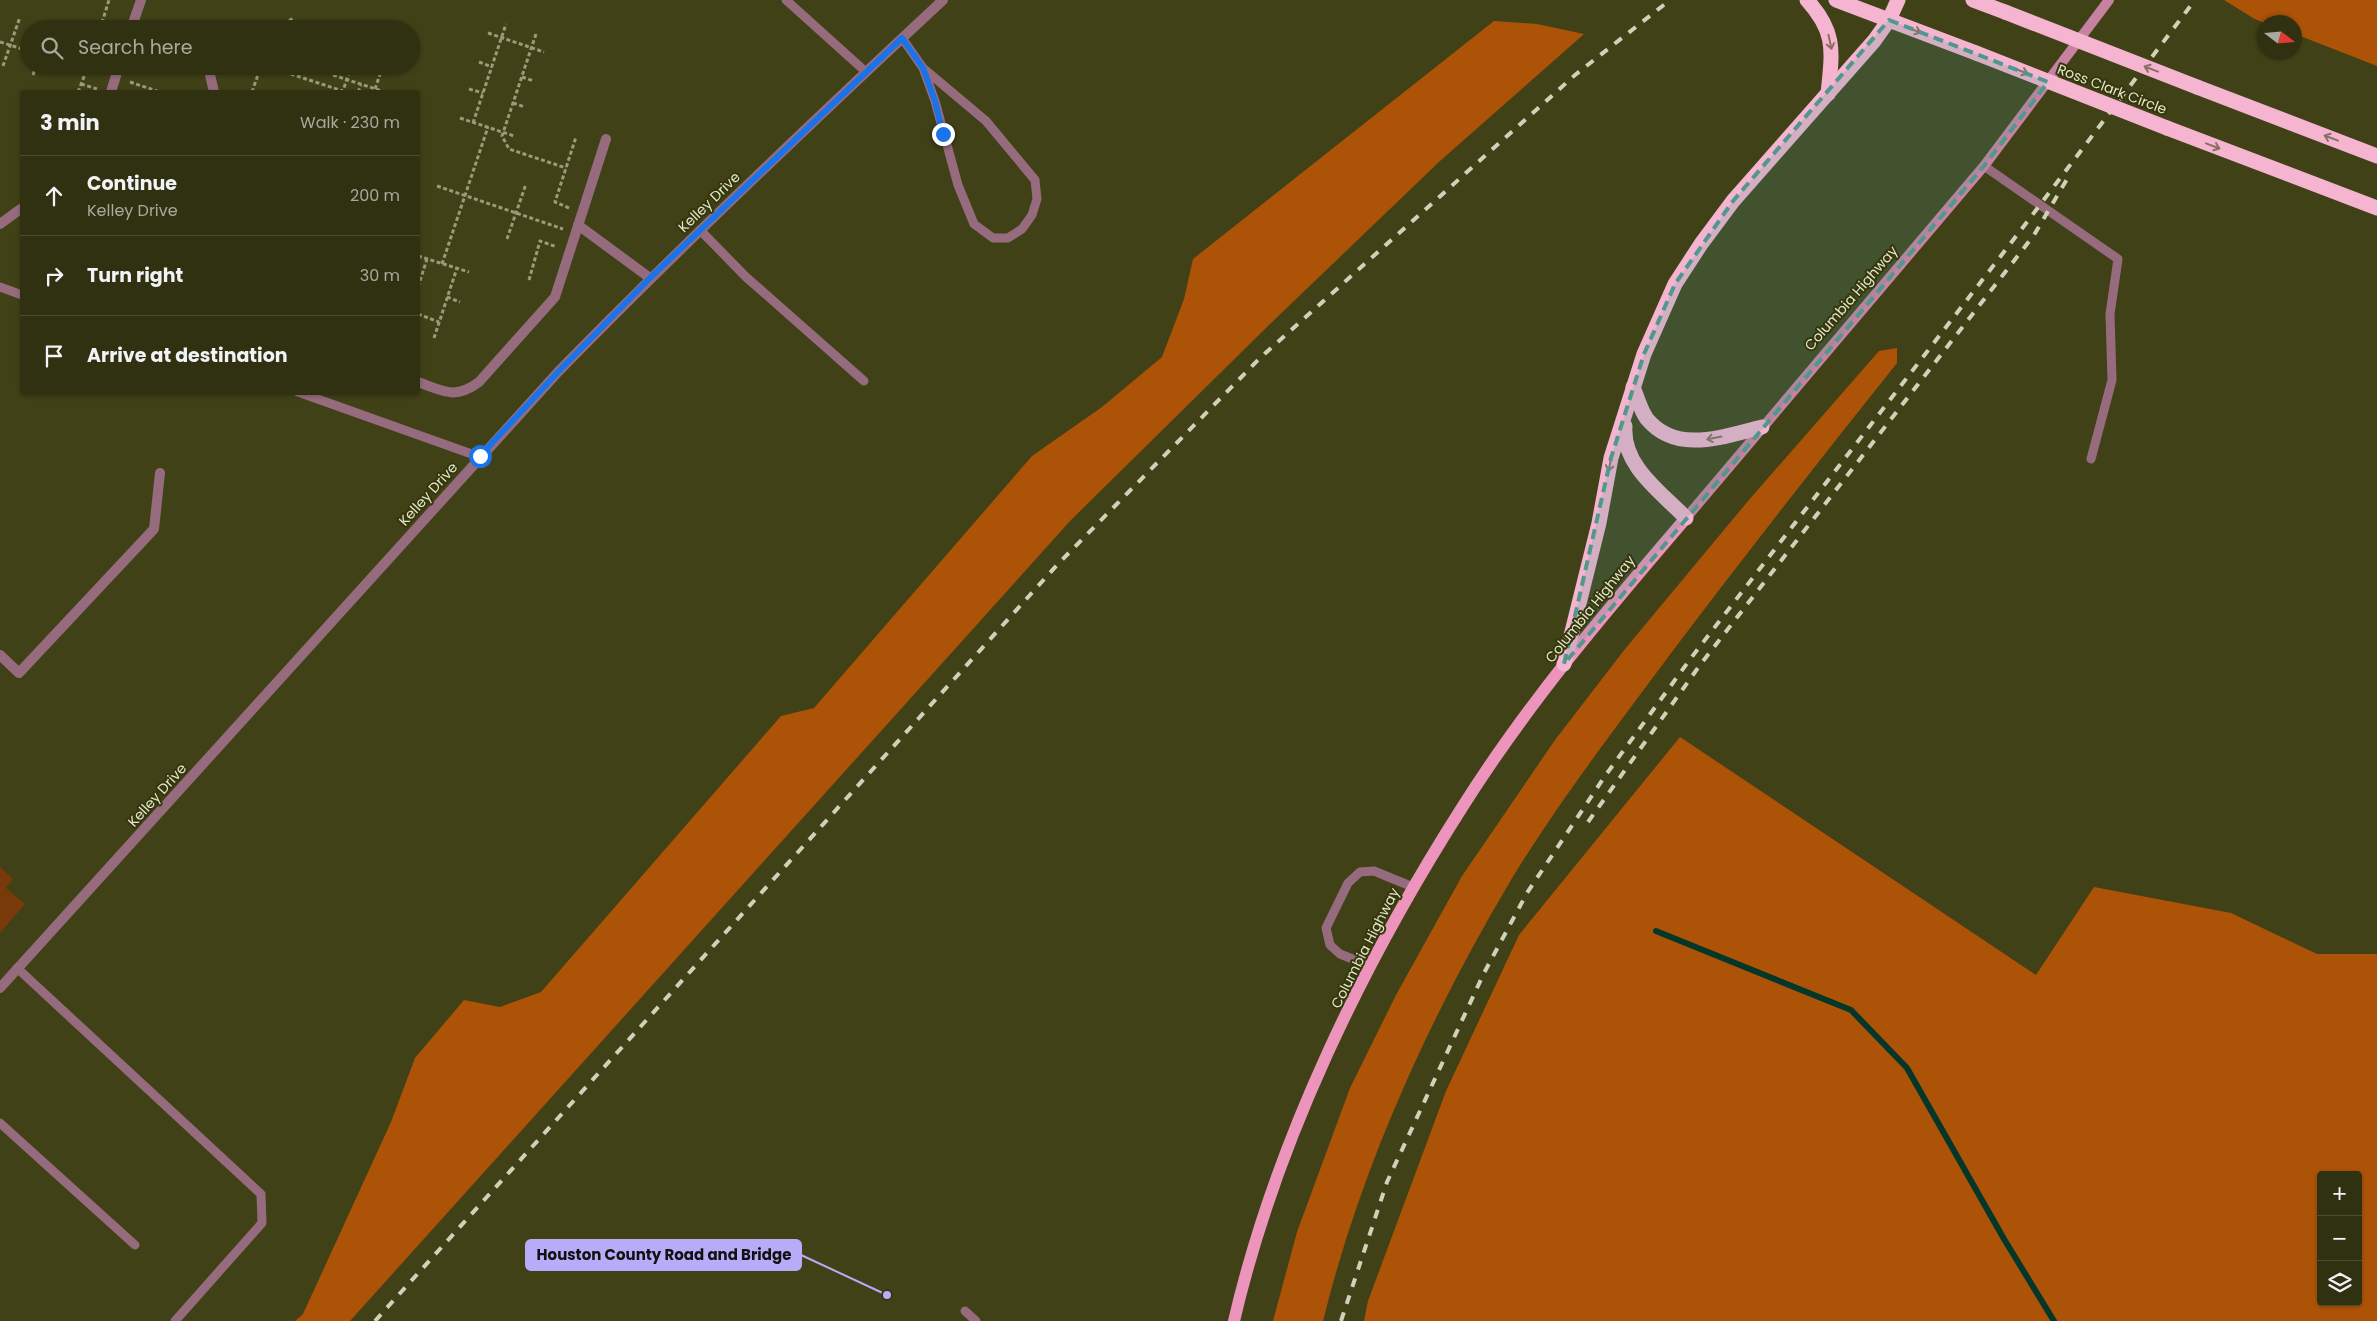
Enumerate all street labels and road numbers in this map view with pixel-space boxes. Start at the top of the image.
street label: Ross Clark Circle [2054,59,2170,119]
street label: Kelley Drive [674,167,745,237]
street label: Columbia Highway [1800,241,1902,355]
street label: Kelley Drive [394,458,462,530]
street label: Columbia Highway [1540,551,1640,667]
street label: Kelley Drive [123,759,191,831]
street label: Columbia Highway [1326,884,1404,1012]

